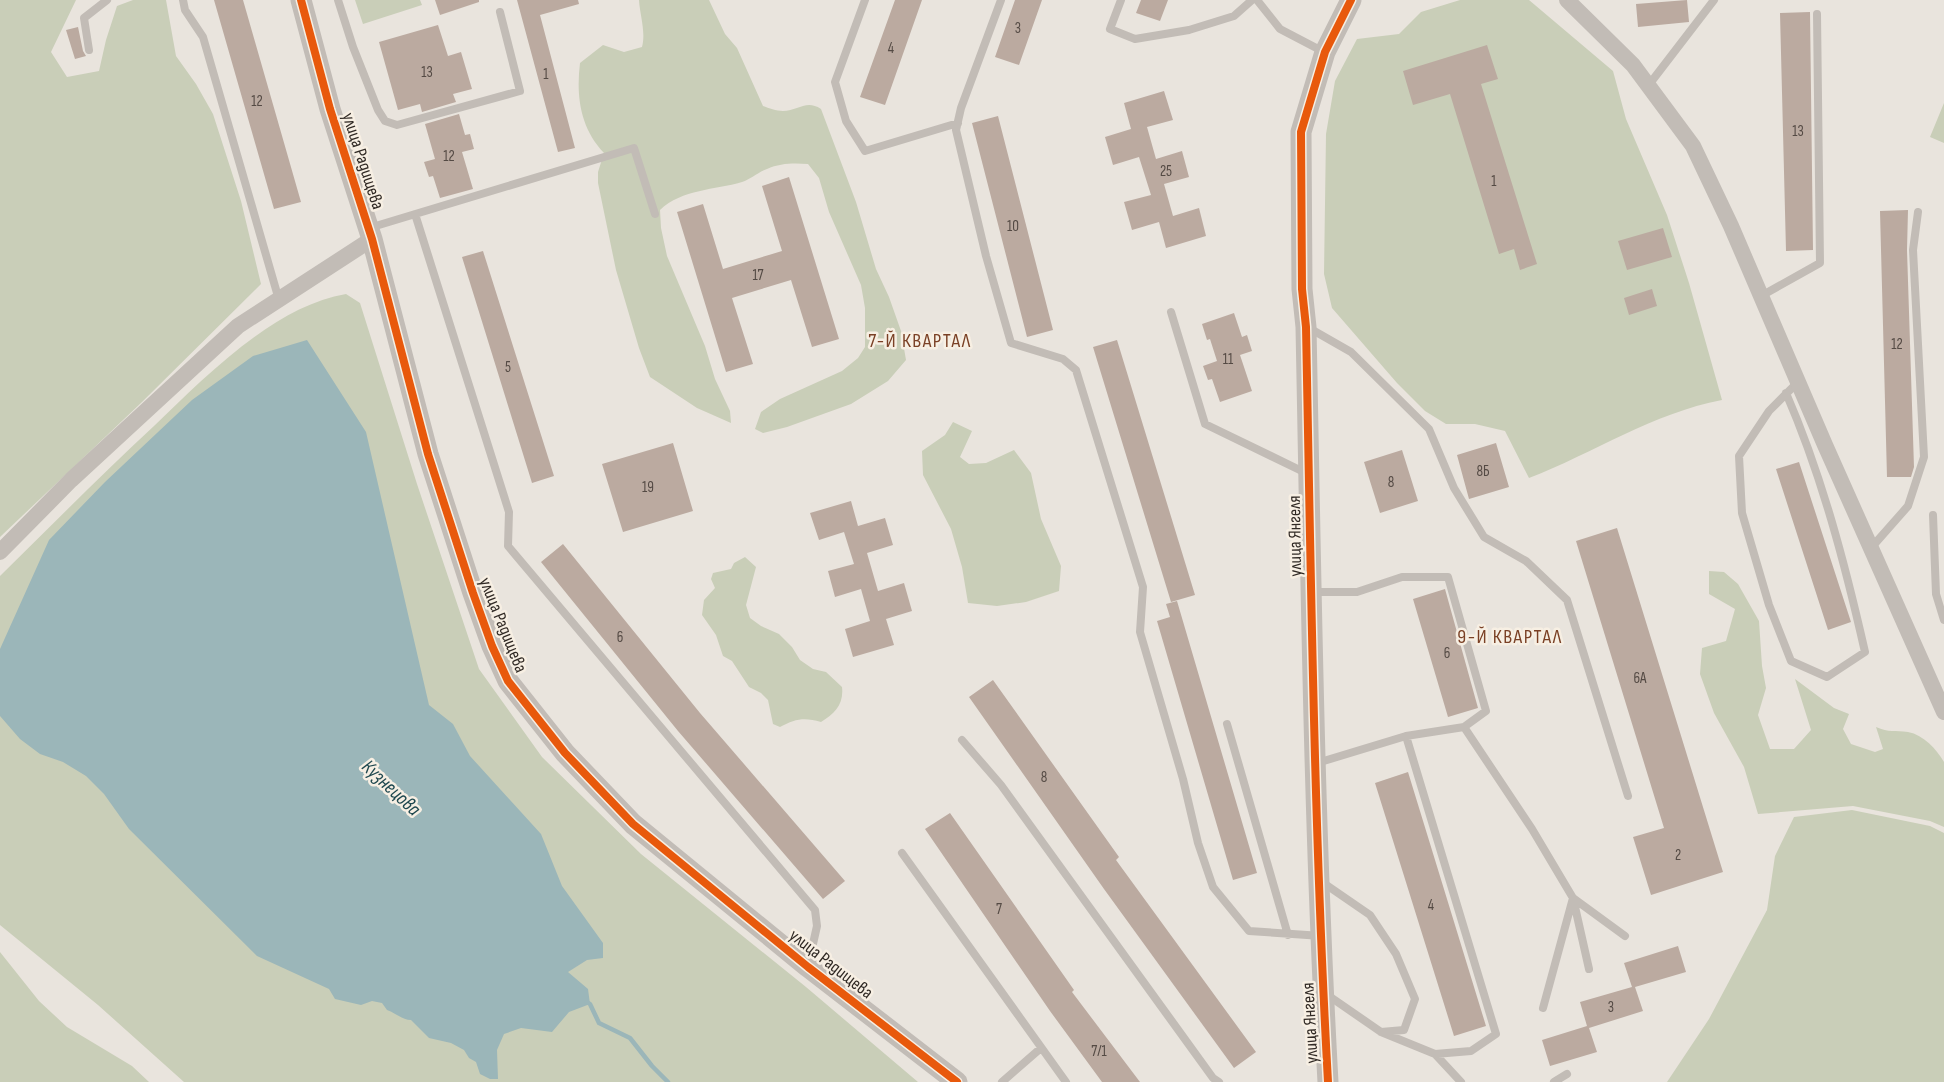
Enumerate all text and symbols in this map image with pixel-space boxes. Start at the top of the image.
house number: 3 [1015,19,1021,38]
house number: 4 [888,39,894,58]
house number: 13 [421,63,433,82]
house number: 1 [543,65,549,84]
house number: 12 [251,92,263,111]
street label: улица Радищева [338,110,389,212]
house number: 13 [1792,122,1804,141]
house number: 12 [443,147,455,166]
house number: 25 [1160,162,1172,181]
house number: 1 [1491,172,1497,191]
house number: 10 [1007,217,1019,236]
house number: 17 [752,266,764,285]
district label: 7-Й КВАРТАЛ [868,329,972,353]
house number: 12 [1891,335,1903,354]
house number: 11 [1223,350,1234,369]
house number: 5 [505,358,511,377]
house number: 8Б [1476,462,1490,481]
house number: 8 [1388,473,1394,492]
house number: 19 [642,478,654,497]
street label: улица Янгеля [1284,495,1306,577]
street label: улица Радищева [474,575,532,676]
district label: 9-Й КВАРТАЛ [1457,625,1563,649]
house number: 6 [617,628,623,647]
house number: 6 [1444,644,1450,663]
house number: 6А [1634,669,1647,688]
water label: Кузнецова [357,755,425,821]
house number: 8 [1041,768,1047,787]
house number: 2 [1675,846,1681,865]
house number: 4 [1428,896,1434,915]
house number: 7 [996,900,1002,919]
street label: улица Радищева [785,925,877,1003]
street label: улица Янгеля [1297,982,1323,1064]
house number: 3 [1608,998,1614,1017]
house number: 7/1 [1091,1042,1108,1061]

